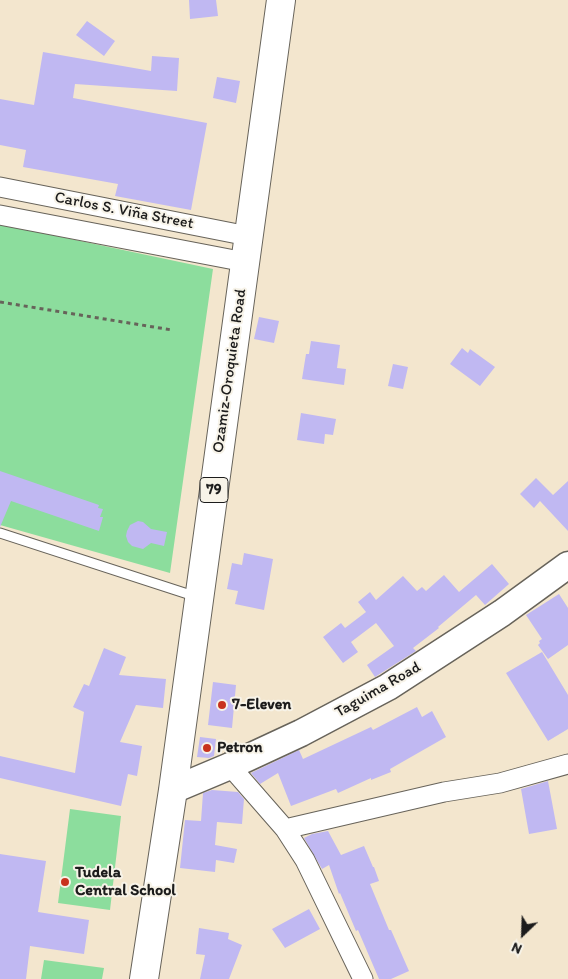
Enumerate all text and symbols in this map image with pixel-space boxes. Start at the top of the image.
street label: Carlos S. Viña Street [53,188,195,234]
street label: Ozamiz-Oroquieta Road [209,288,251,454]
road number: 79 [200,478,228,502]
street label: Taguima Road [332,658,424,722]
place label: 7-Eleven [232,695,291,715]
marker: 7-Eleven [216,699,228,711]
place label: Petron [217,738,263,758]
marker: Petron [201,742,213,754]
place label: Tudela Central School [75,863,176,901]
marker: Tudela Central School [59,876,71,888]
north arrow [498,909,548,959]
text: N [509,938,524,958]

